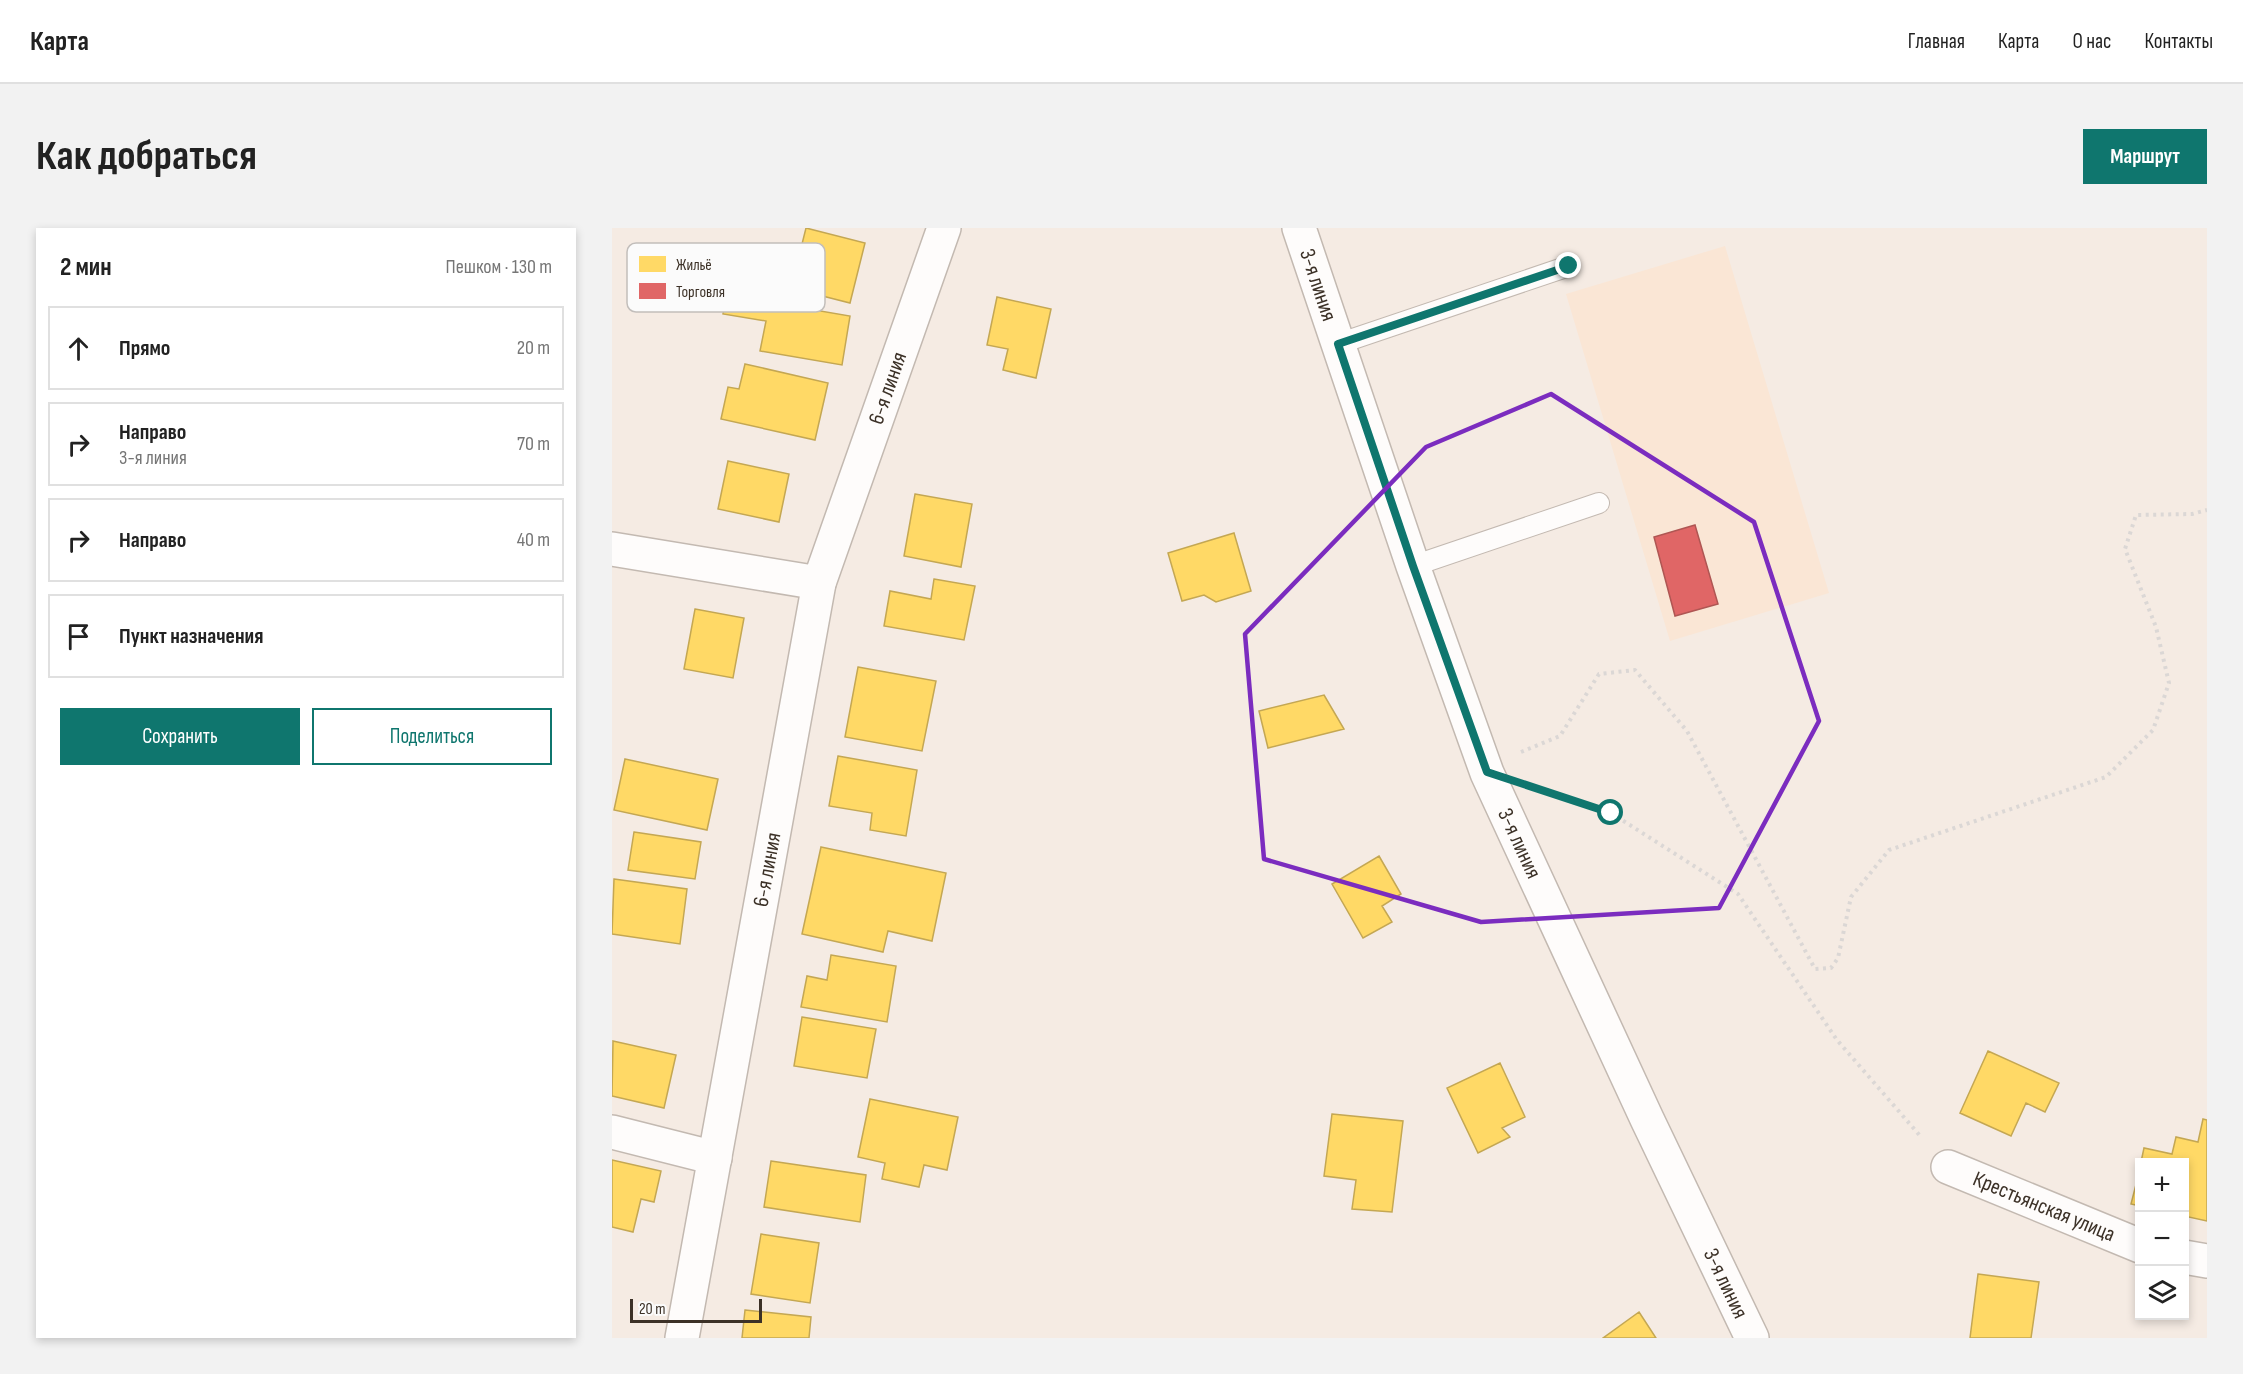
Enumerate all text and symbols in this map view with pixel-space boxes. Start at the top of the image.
text: Карта [30,25,89,58]
text: Главная [1908,29,1965,54]
text: Карта [1998,29,2039,54]
text: О нас [2072,29,2111,54]
text: Контакты [2144,29,2213,54]
button: Маршрут [2083,129,2207,184]
text: Как добраться [36,131,257,182]
legend [627,243,825,312]
street label: 3-я линия [1293,245,1343,324]
text: 2 мин [60,252,112,283]
route end [1555,252,1581,278]
text: Пешком · 130 m [446,255,552,279]
text: Жильё [676,256,712,275]
text: Торговля [676,283,725,302]
icon: ahead [62,332,95,365]
text: Прямо [119,335,170,362]
text: 20 m [517,336,550,360]
street label: 6-я линия [862,348,913,428]
text: Направо [119,419,186,446]
icon: right [62,428,95,461]
text: 70 m [517,432,550,456]
text: 3-я линия [119,446,187,470]
icon: right [62,524,95,557]
text: Направо [119,527,186,554]
text: 40 m [517,528,550,552]
icon: arrive [62,620,95,653]
text: Пункт назначения [119,623,263,650]
button: Сохранить [60,708,300,765]
button: Поделиться [312,708,552,765]
route start [1597,799,1623,825]
street label: 3-я линия [1492,804,1547,883]
street label: 6-я линия [747,830,787,909]
map controls [2135,1158,2189,1320]
button: + [2135,1158,2189,1212]
street label: Крестьянская улица [1969,1165,2119,1248]
button: − [2135,1212,2189,1266]
street label: 3-я линия [1698,1244,1754,1323]
button: layers [2135,1266,2189,1320]
scale bar [630,1296,762,1324]
text: 20 m [639,1300,666,1319]

